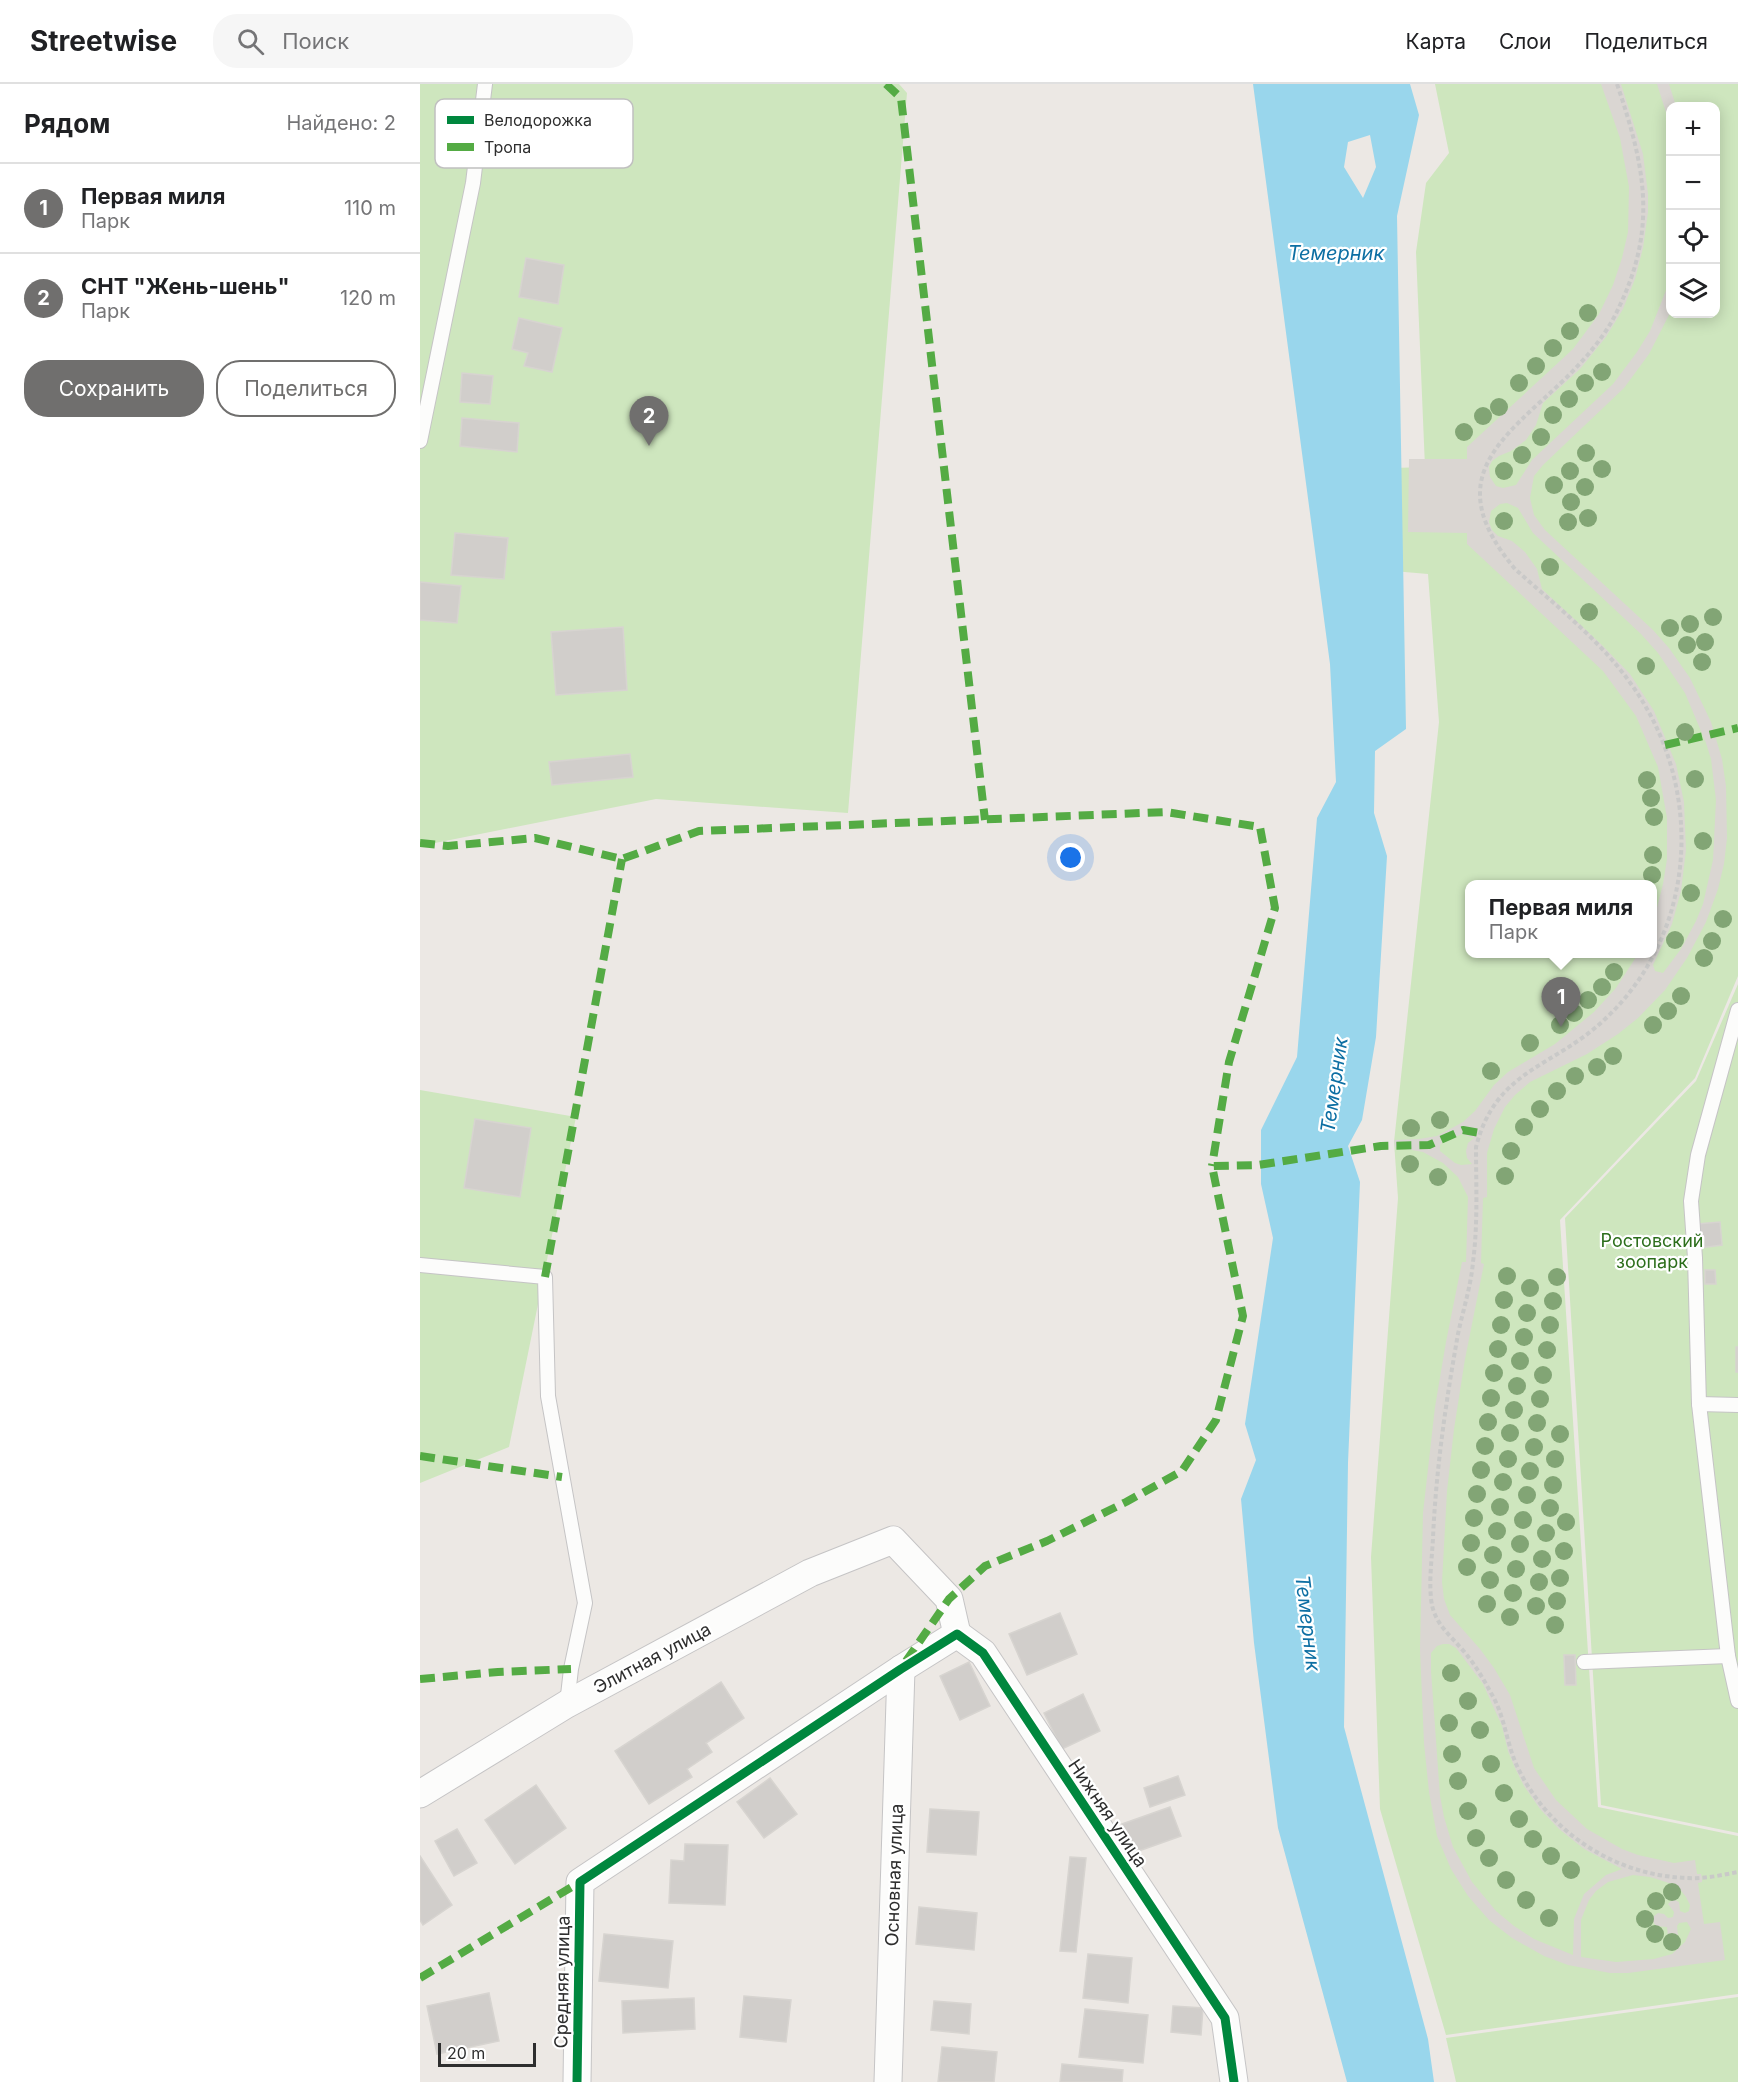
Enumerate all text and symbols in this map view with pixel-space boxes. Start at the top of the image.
search box [213,14,633,68]
text: Streetwise [30,24,177,58]
icon: search [234,25,267,58]
text: Поиск [282,28,349,54]
text: Карта [1406,29,1466,54]
text: Слои [1499,29,1551,54]
text: Поделиться [1584,29,1708,54]
legend [435,99,633,168]
map controls [1666,102,1720,318]
button: + [1666,102,1720,156]
text: Рядом [24,108,110,139]
text: Велодорожка [484,110,592,130]
text: Найдено: 2 [286,111,396,135]
text: Тропа [484,137,531,157]
button: − [1666,156,1720,210]
text: Первая миля [81,183,225,209]
text: 1 [39,196,48,220]
text: 110 m [344,196,396,220]
text: Парк [81,209,130,233]
button: locate [1666,210,1720,264]
water label: Темерник [1288,241,1385,265]
button: layers [1666,264,1720,318]
text: СНТ "Жень-шень" [81,273,290,299]
text: 2 [37,286,50,310]
text: 120 m [340,286,396,310]
text: Парк [81,299,130,323]
button: Сохранить [24,360,204,417]
button: Поделиться [216,360,396,417]
pin: 2 [630,396,668,446]
your location [1056,843,1085,872]
popup [1465,880,1657,958]
text: Первая миля [1489,894,1633,920]
text: Парк [1489,920,1538,944]
pin: 1 [1542,978,1580,1027]
water label: Темерник [1315,1034,1353,1134]
park label: Ростовский зоопарк [1601,1230,1703,1272]
water label: Темерник [1290,1574,1326,1674]
street label: Элитная улица [590,1618,714,1698]
street label: Нижняя улица [1064,1755,1152,1871]
street label: Основная улица [881,1803,907,1947]
street label: Средняя улица [550,1915,574,2049]
scale bar [438,2040,536,2068]
text: 20 m [447,2043,485,2063]

